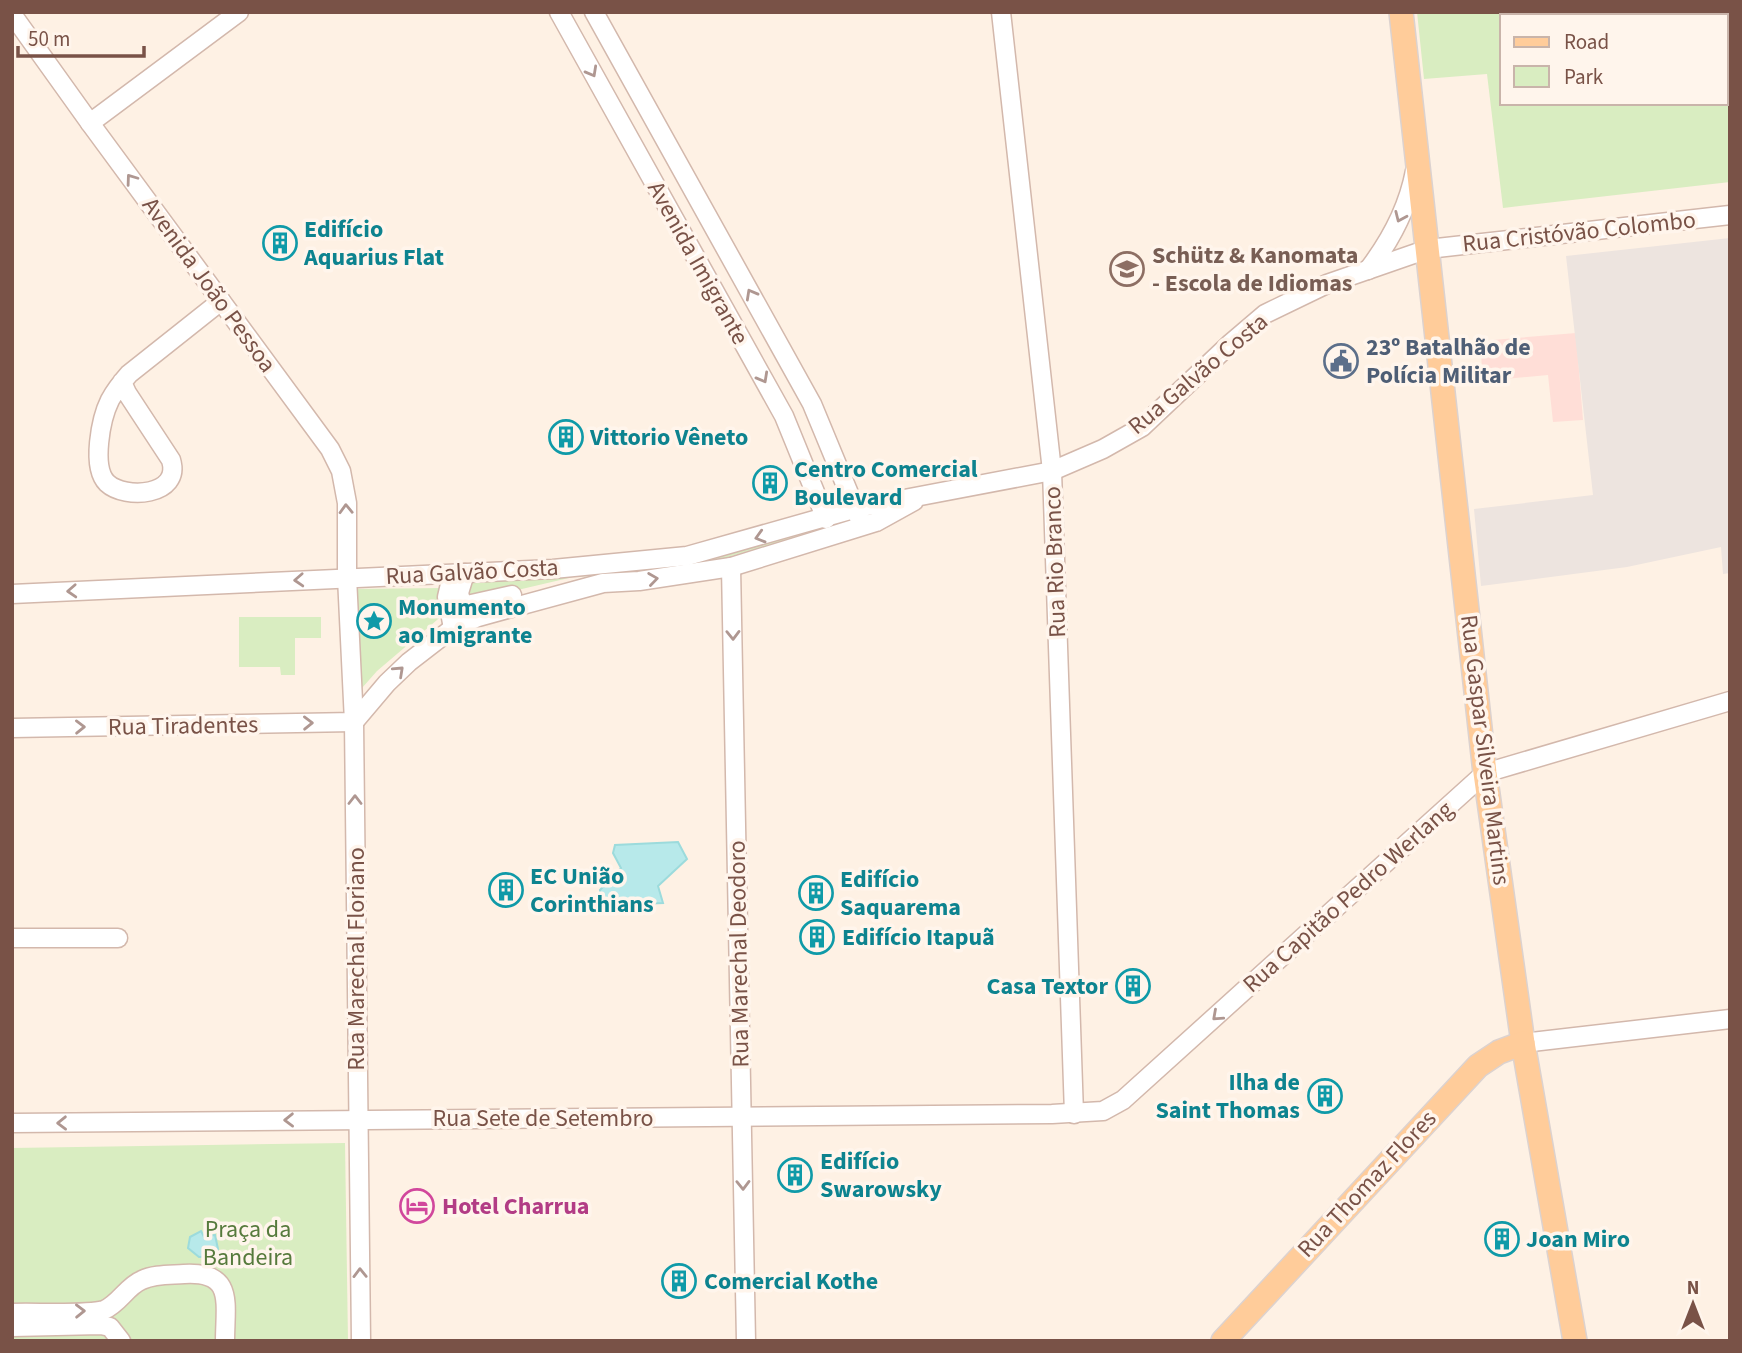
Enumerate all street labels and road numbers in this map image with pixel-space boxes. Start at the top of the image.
street label: Avenida Imigrante [639,175,757,351]
street label: Avenida João Pessoa [133,190,285,380]
street label: Rua Cristóvão Colombo [1461,202,1697,262]
street label: Rua Galvão Costa [1120,305,1276,443]
street label: Rua Rio Branco [1035,486,1075,638]
street label: Rua Galvão Costa [385,550,559,594]
street label: Rua Gaspar Silveira Martins [1451,613,1519,887]
street label: Rua Tiradentes [108,707,258,745]
street label: Rua Capitão Pedro Werlang [1235,793,1461,1001]
street label: Rua Marechal Deodoro [720,840,758,1068]
street label: Rua Marechal Floriano [339,847,374,1071]
street label: Rua Sete de Setembro [432,1101,654,1136]
street label: Rua Thomaz Flores [1289,1102,1445,1266]

